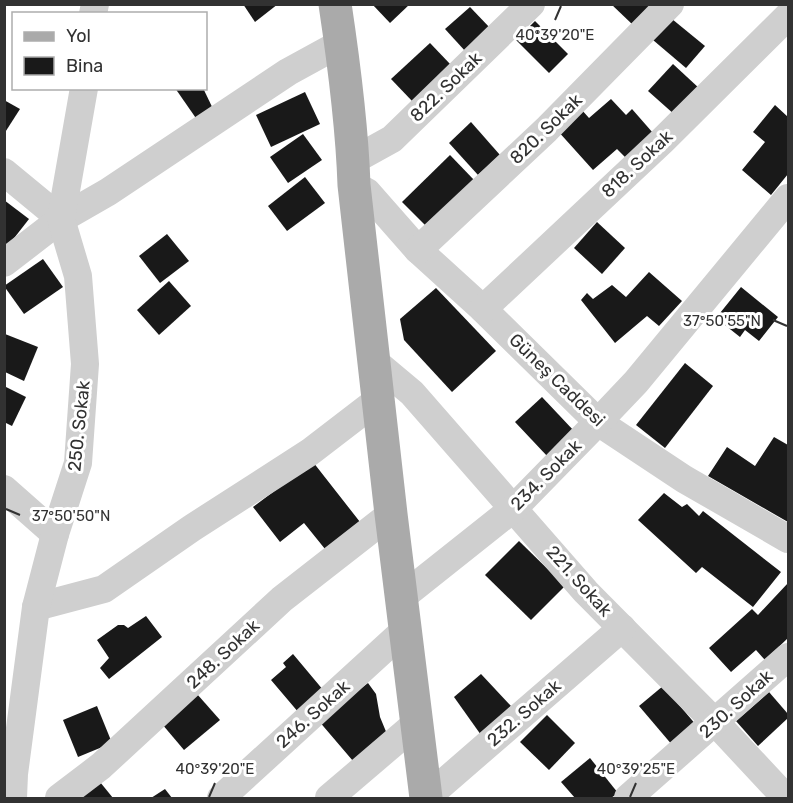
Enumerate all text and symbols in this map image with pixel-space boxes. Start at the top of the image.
legend [12,12,207,90]
text: Yol [66,25,91,47]
text: 40°39'20"E [516,26,594,44]
street label: 822. Sokak [405,47,487,127]
text: Bina [66,55,103,77]
street label: 820. Sokak [505,89,587,169]
street label: 818. Sokak [597,125,678,202]
text: 37°50'55"N [683,312,761,330]
street label: Güneş Caddesi [505,329,609,431]
street label: 250. Sokak [63,379,95,473]
street label: 234. Sokak [506,435,586,515]
text: 37°50'50"N [32,507,110,525]
street label: 221. Sokak [542,541,617,621]
street label: 248. Sokak [182,614,265,693]
street label: 230. Sokak [695,665,778,743]
street label: 232. Sokak [483,674,566,751]
street label: 246. Sokak [272,675,355,753]
text: 40°39'20"E [176,760,254,778]
text: 40°39'25"E [597,760,675,778]

